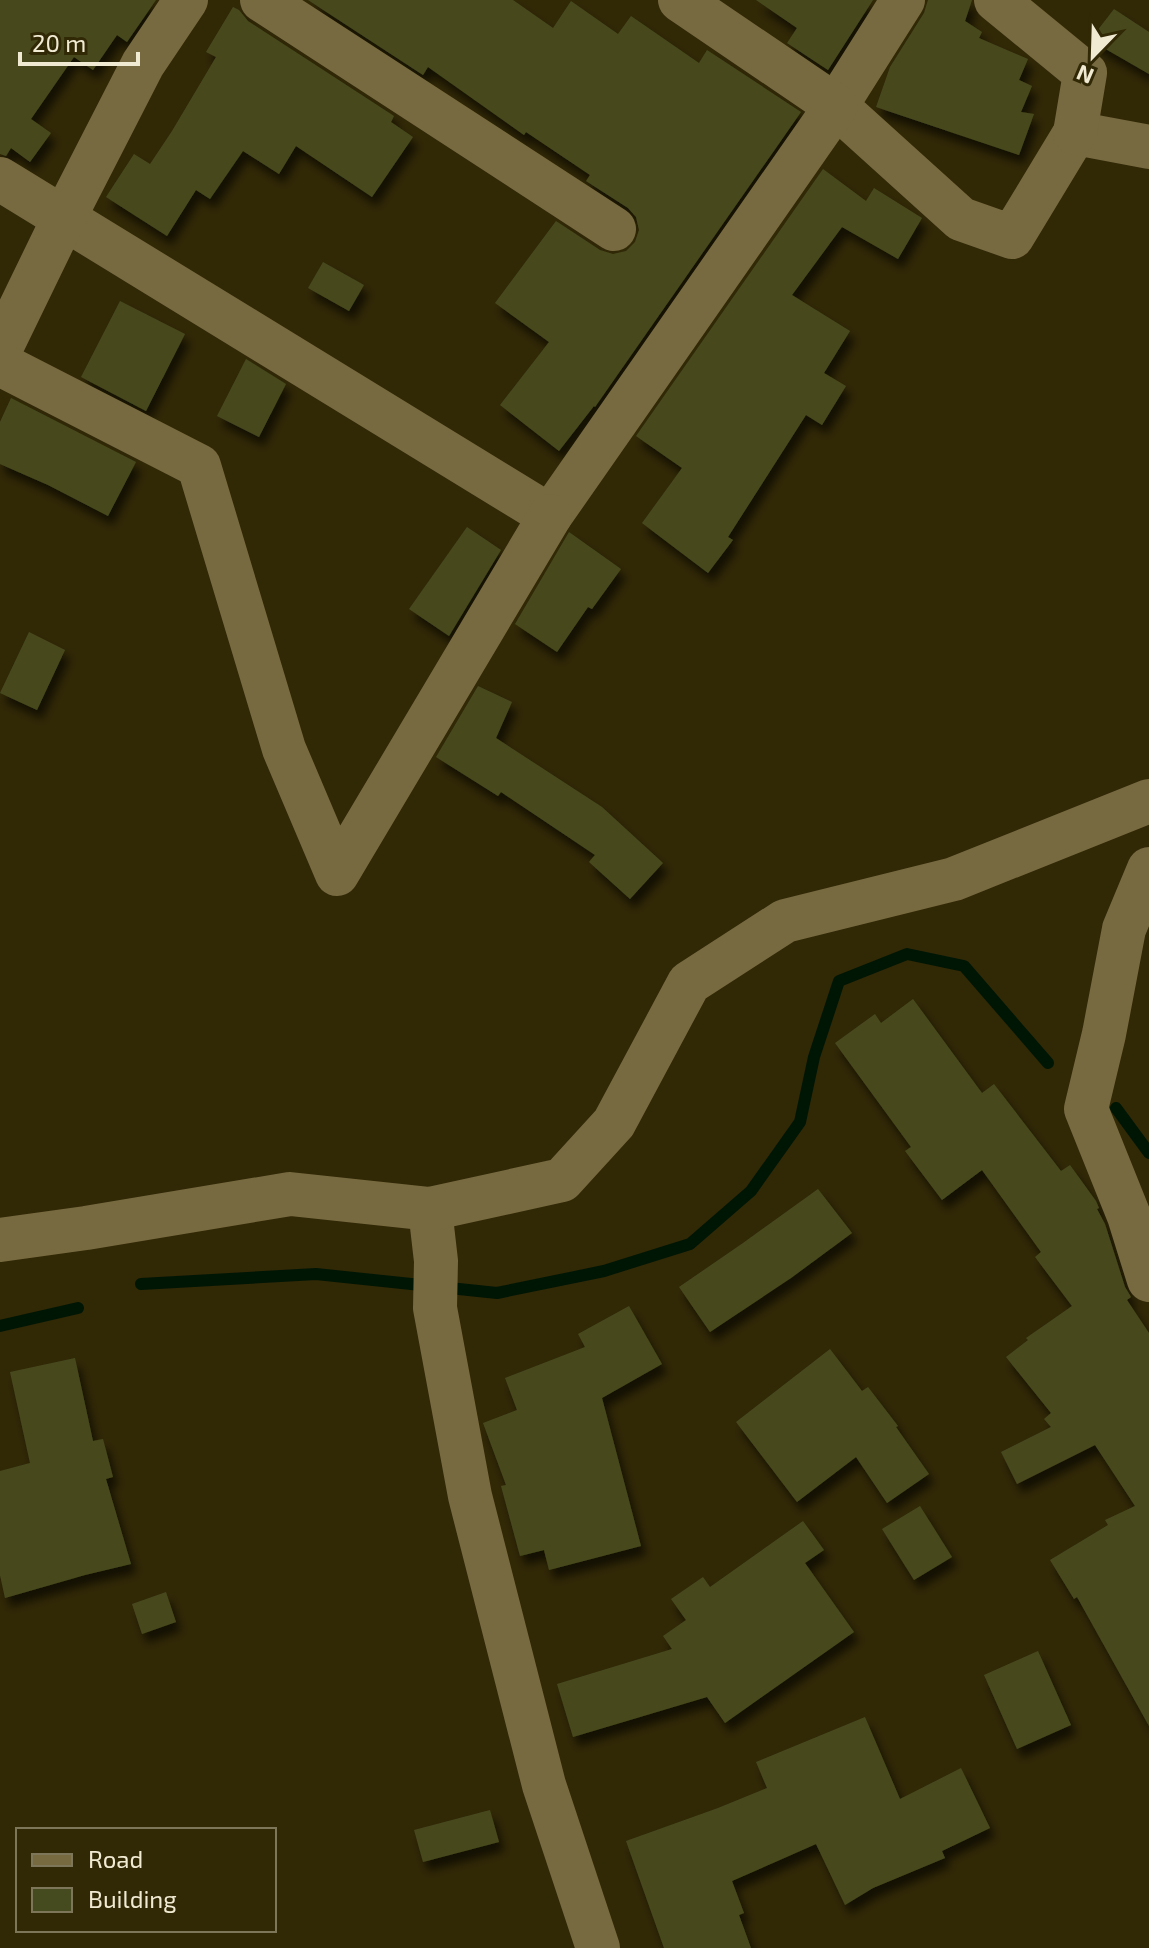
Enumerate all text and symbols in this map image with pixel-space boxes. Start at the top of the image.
scale bar [20,16,138,66]
north arrow [1053,16,1133,96]
text: 20 m [32,28,86,57]
text: N [1072,60,1097,90]
legend [16,1828,276,1932]
text: Road [88,1844,143,1873]
text: Building [88,1884,177,1913]

